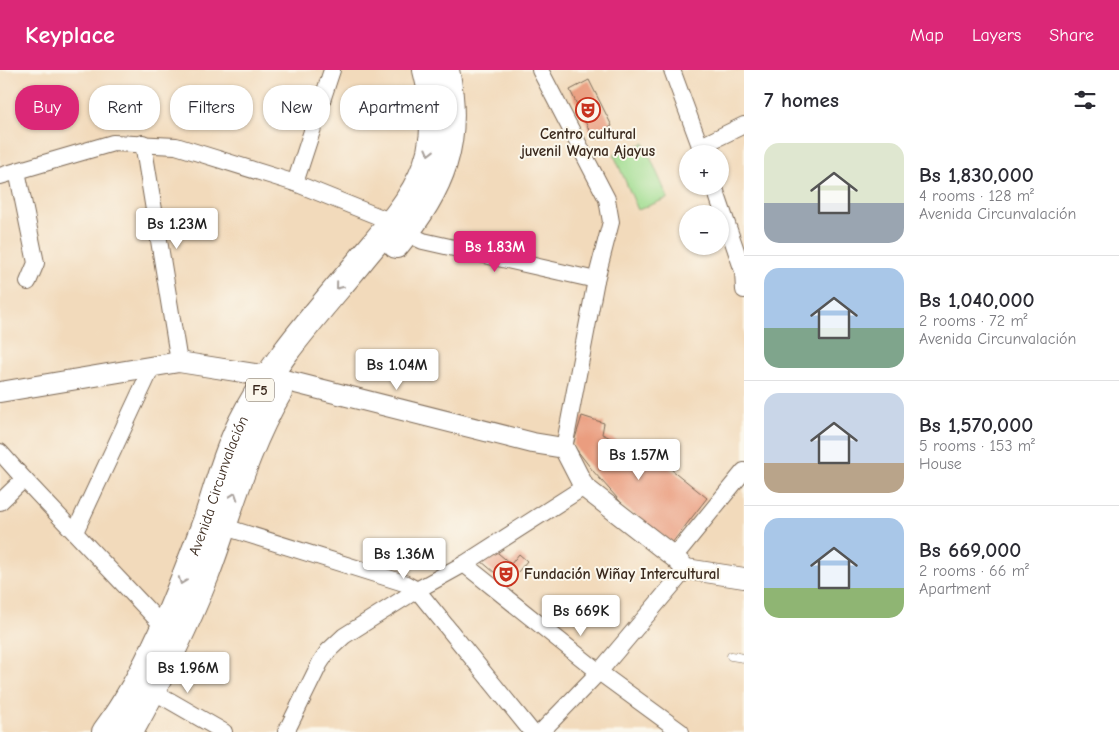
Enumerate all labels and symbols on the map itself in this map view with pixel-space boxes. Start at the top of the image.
theatre icon: Centro cultural juvenil Wayna Ajayus [575,97,601,123]
place label: Centro cultural juvenil Wayna Ajayus [519,125,655,160]
one-way arrow [424,148,434,156]
pin: Bs 1.23M [125,208,229,250]
pin: Bs 1.83M [443,230,547,273]
one-way arrow [337,280,345,289]
pin: Bs 1.04M [345,348,449,391]
road number: F5 [246,378,274,402]
street label: Avenida Circunvalación [185,413,252,558]
pin: Bs 1.57M [587,438,691,481]
one-way arrow [228,492,238,500]
pin: Bs 1.36M [352,538,456,580]
theatre icon: Fundación Wiñay Intercultural [493,561,519,587]
place label: Fundación Wiñay Intercultural [524,565,720,583]
one-way arrow [178,576,188,585]
pin: Bs 669K [535,594,627,637]
pin: Bs 1.96M [136,652,240,694]

